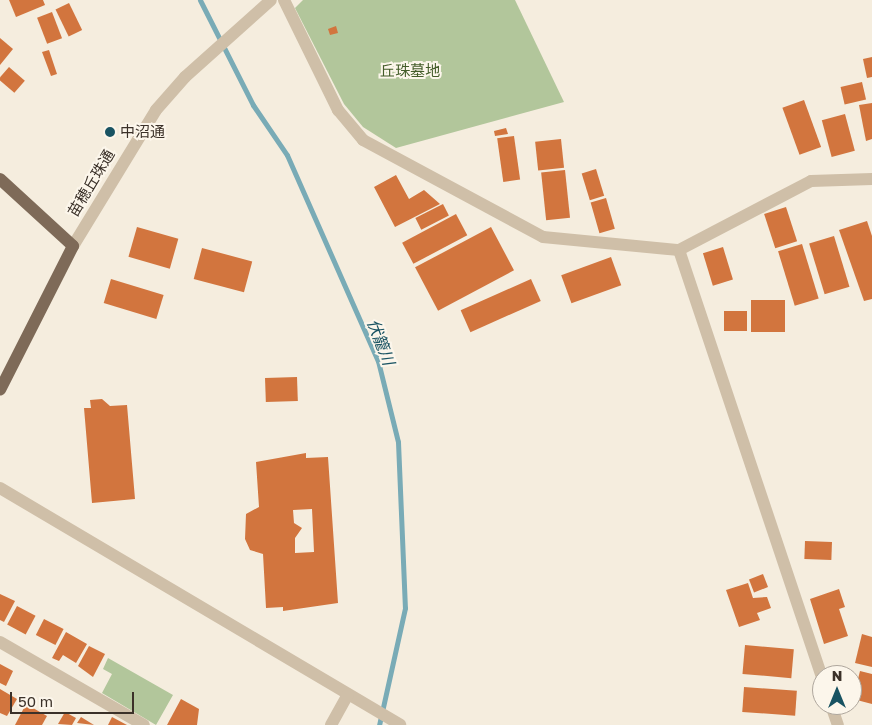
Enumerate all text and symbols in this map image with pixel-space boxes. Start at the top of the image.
park label: 丘珠墓地 [380,62,440,80]
place label: 中沼通 [120,123,165,141]
marker: 中沼通 [104,126,116,138]
street label: 苗穂丘珠通 [64,146,118,220]
water label: 伏籠川 [363,316,399,368]
north arrow [812,665,862,715]
text: N [832,667,842,684]
scale bar [12,682,136,714]
text: 50 m [18,692,53,710]

